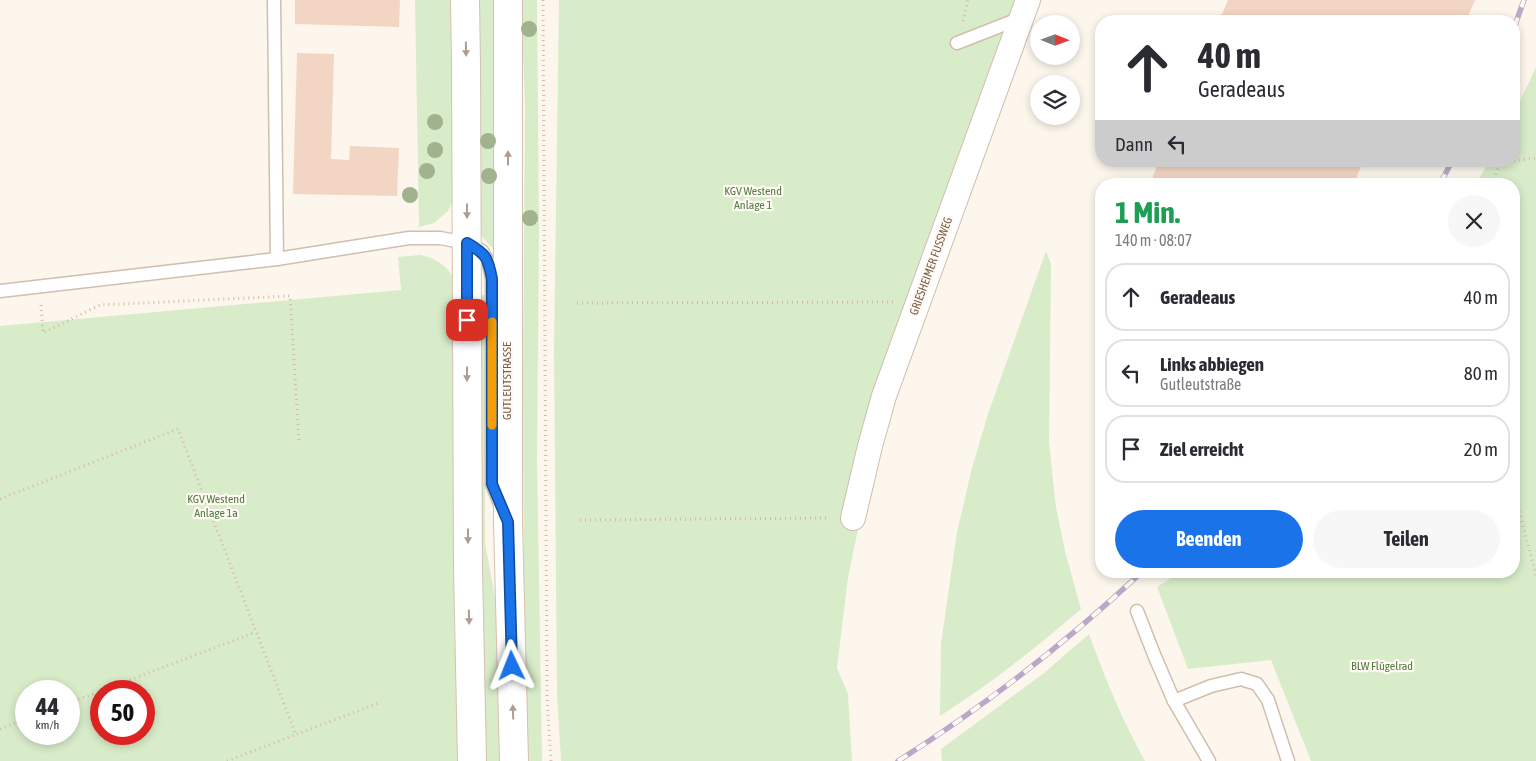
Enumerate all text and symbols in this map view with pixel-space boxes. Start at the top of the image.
north arrow [1030,15,1080,65]
map controls [1030,15,1080,125]
icon: ahead [1115,35,1180,100]
text: 40 m [1198,35,1261,75]
one-way arrow [462,41,470,57]
button: layers [1030,75,1080,125]
text: Geradeaus [1198,76,1285,102]
icon: left [1163,130,1191,158]
text: Dann [1115,133,1153,155]
one-way arrow [504,150,512,166]
park label: KGV Westend Anlage 1 [724,184,782,212]
text: 1 Min. [1115,195,1180,229]
button: close [1448,195,1500,247]
one-way arrow [463,203,471,219]
street label: GRIESHEIMER FUSSWEG [907,215,955,317]
text: 140 m · 08:07 [1115,231,1192,249]
icon: ahead [1117,283,1145,311]
text: Geradeaus [1160,286,1235,308]
text: 40 m [1464,286,1498,308]
pin [446,299,488,341]
icon: arrive [453,306,481,334]
street label: GUTLEUTSTRASSE [500,342,514,420]
text: Links abbiegen [1160,353,1264,375]
icon: left [1117,359,1145,387]
text: 80 m [1464,362,1498,384]
one-way arrow [463,366,471,382]
text: Gutleutstraße [1160,375,1241,393]
icon: arrive [1117,435,1145,463]
text: Ziel erreicht [1160,438,1244,460]
text: 20 m [1464,438,1498,460]
park label: KGV Westend Anlage 1a [187,492,245,520]
button: Beenden [1115,510,1303,568]
button: Teilen [1313,510,1500,568]
one-way arrow [464,528,472,544]
one-way arrow [465,609,473,625]
position arrow [485,639,537,691]
park label: BLW Flügelrad [1351,659,1413,673]
speed limit sign: 50 [90,680,155,745]
text: 44 [36,692,59,720]
one-way arrow [509,704,517,720]
text: km/h [36,718,59,732]

